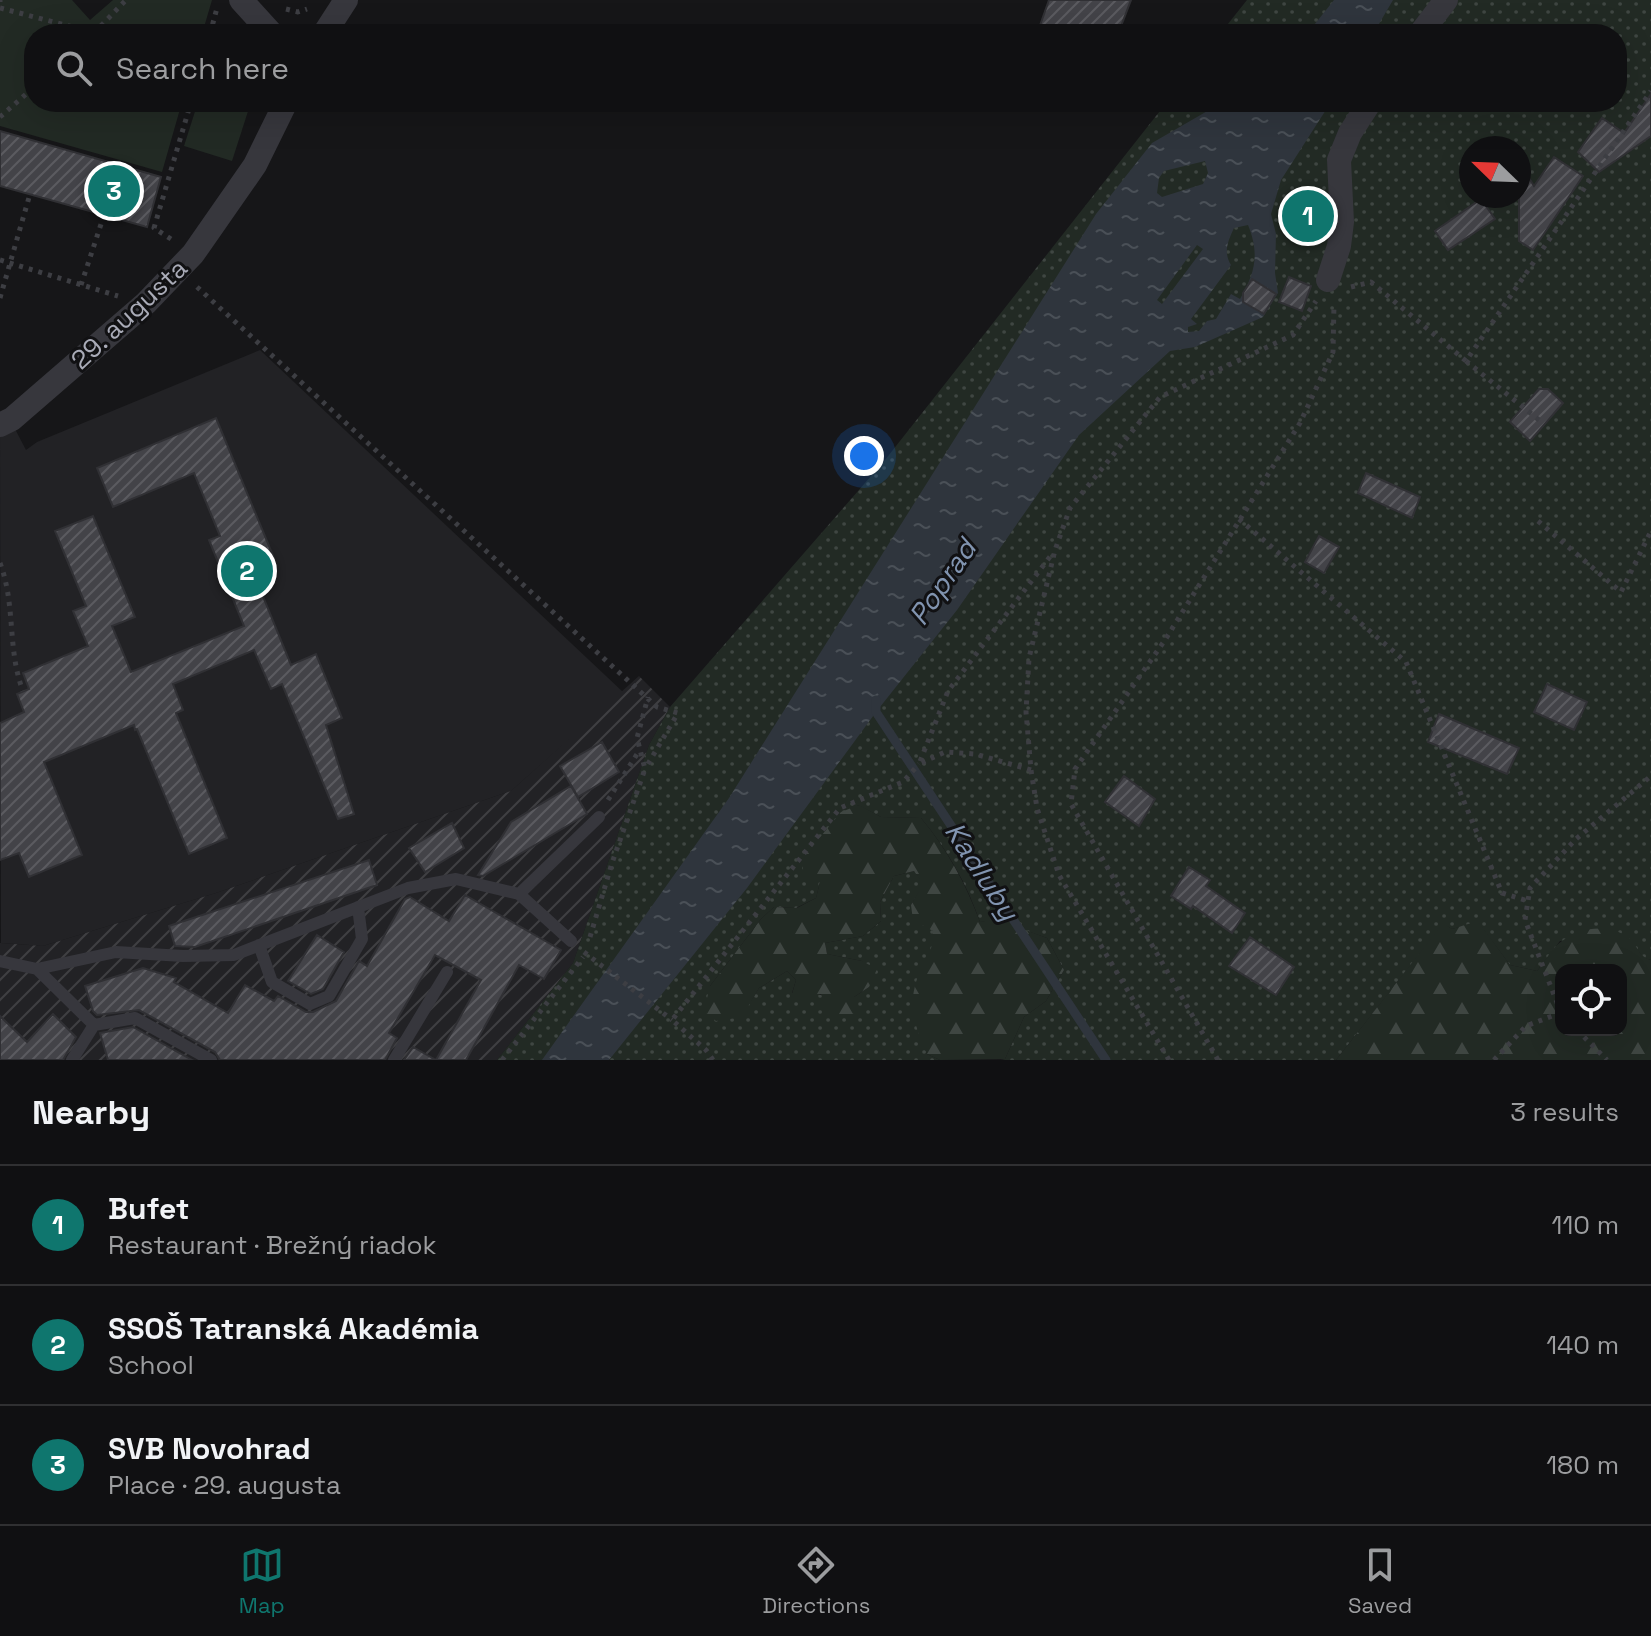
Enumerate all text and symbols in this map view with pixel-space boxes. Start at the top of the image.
search box [24,24,1627,112]
icon: search [52,46,96,90]
text: Search here [116,49,289,88]
north arrow [1459,136,1531,208]
pin: 3 [88,161,140,221]
pin: 1 [1282,186,1334,246]
street label: 29. augusta [64,251,194,377]
your location [844,436,884,476]
water label: Poprad [900,530,985,632]
pin: 2 [221,541,273,601]
water label: Kadluby [937,815,1028,928]
map controls [1555,964,1627,1036]
button: locate [1555,964,1627,1036]
text: Nearby [32,1091,150,1134]
text: 3 results [1510,1095,1619,1129]
text: Bufet [108,1189,190,1228]
text: 1 [52,1208,64,1242]
text: 110 m [1552,1208,1619,1242]
text: Restaurant · Brežný riadok [108,1228,437,1262]
text: SSOŠ Tatranská Akadémia [108,1309,479,1348]
text: 2 [50,1328,66,1362]
text: 140 m [1546,1328,1619,1362]
text: School [108,1348,194,1382]
text: SVB Novohrad [108,1429,311,1468]
text: 3 [50,1448,66,1482]
text: 180 m [1546,1448,1619,1482]
text: Place · 29. augusta [108,1468,341,1502]
tab: Map [239,1543,285,1619]
tab: Directions [762,1543,870,1619]
tab: Saved [1348,1543,1412,1619]

